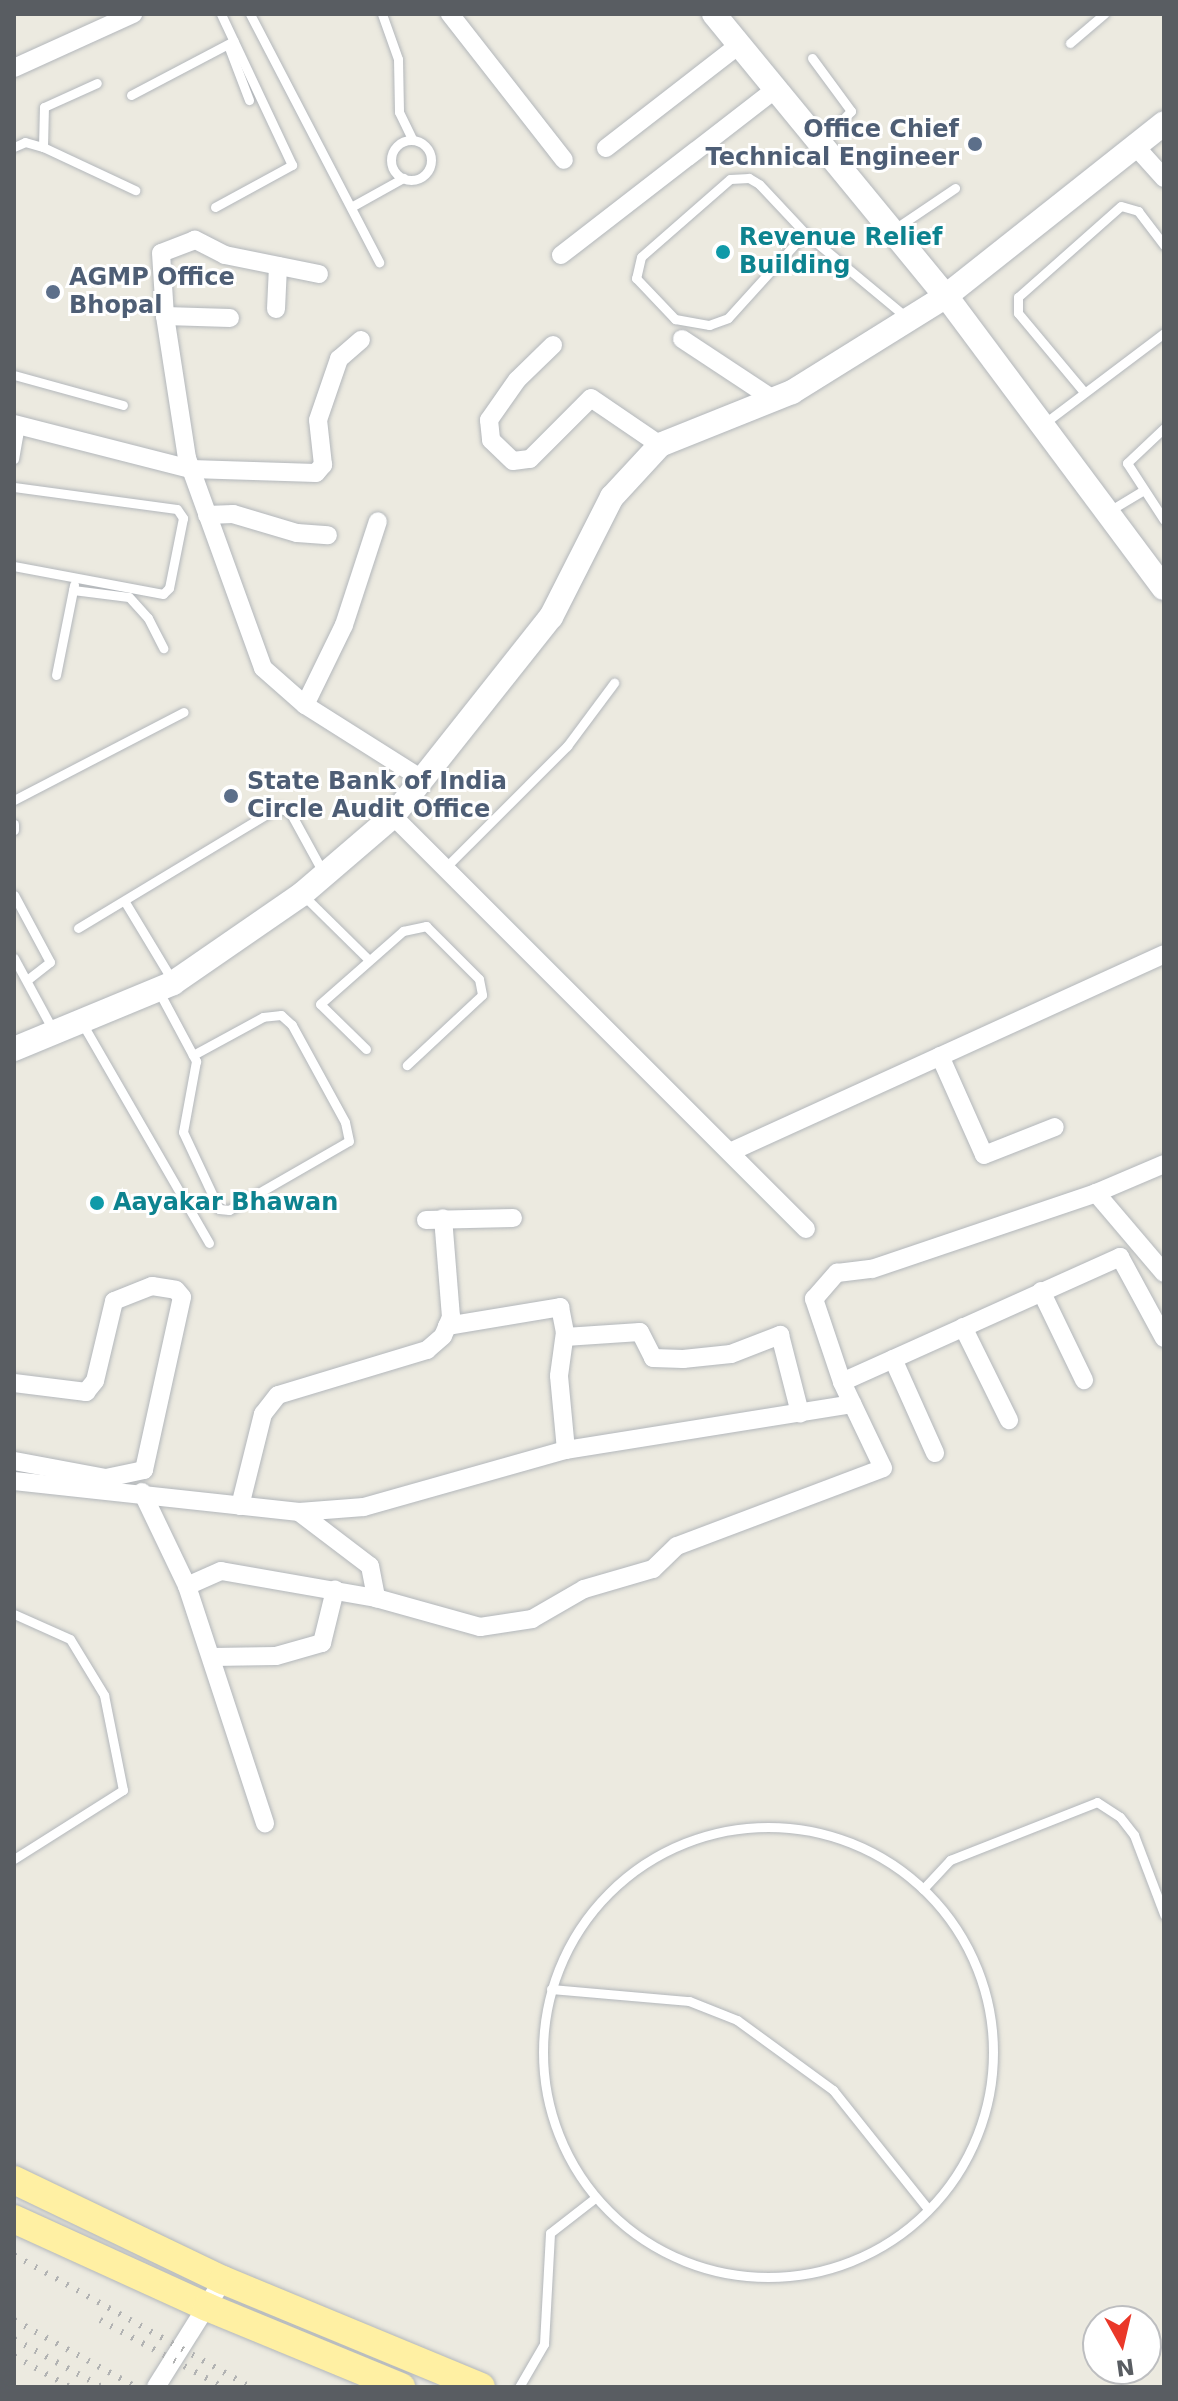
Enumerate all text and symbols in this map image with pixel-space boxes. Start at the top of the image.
place label: Office Chief Technical Engineer [706,116,959,172]
marker: Office Chief Technical Engineer [966,135,984,153]
place label: Revenue Relief Building [739,224,942,280]
marker: Revenue Relief Building [714,243,732,261]
place label: AGMP Office Bhopal [69,264,235,320]
marker: AGMP Office Bhopal [44,283,62,301]
place label: State Bank of India Circle Audit Office [247,768,507,824]
marker: State Bank of India Circle Audit Office [222,787,240,805]
place label: Aayakar Bhawan [113,1189,338,1217]
marker: Aayakar Bhawan [88,1194,106,1212]
north arrow [1082,2305,1162,2385]
text: N [1114,2354,1136,2381]

